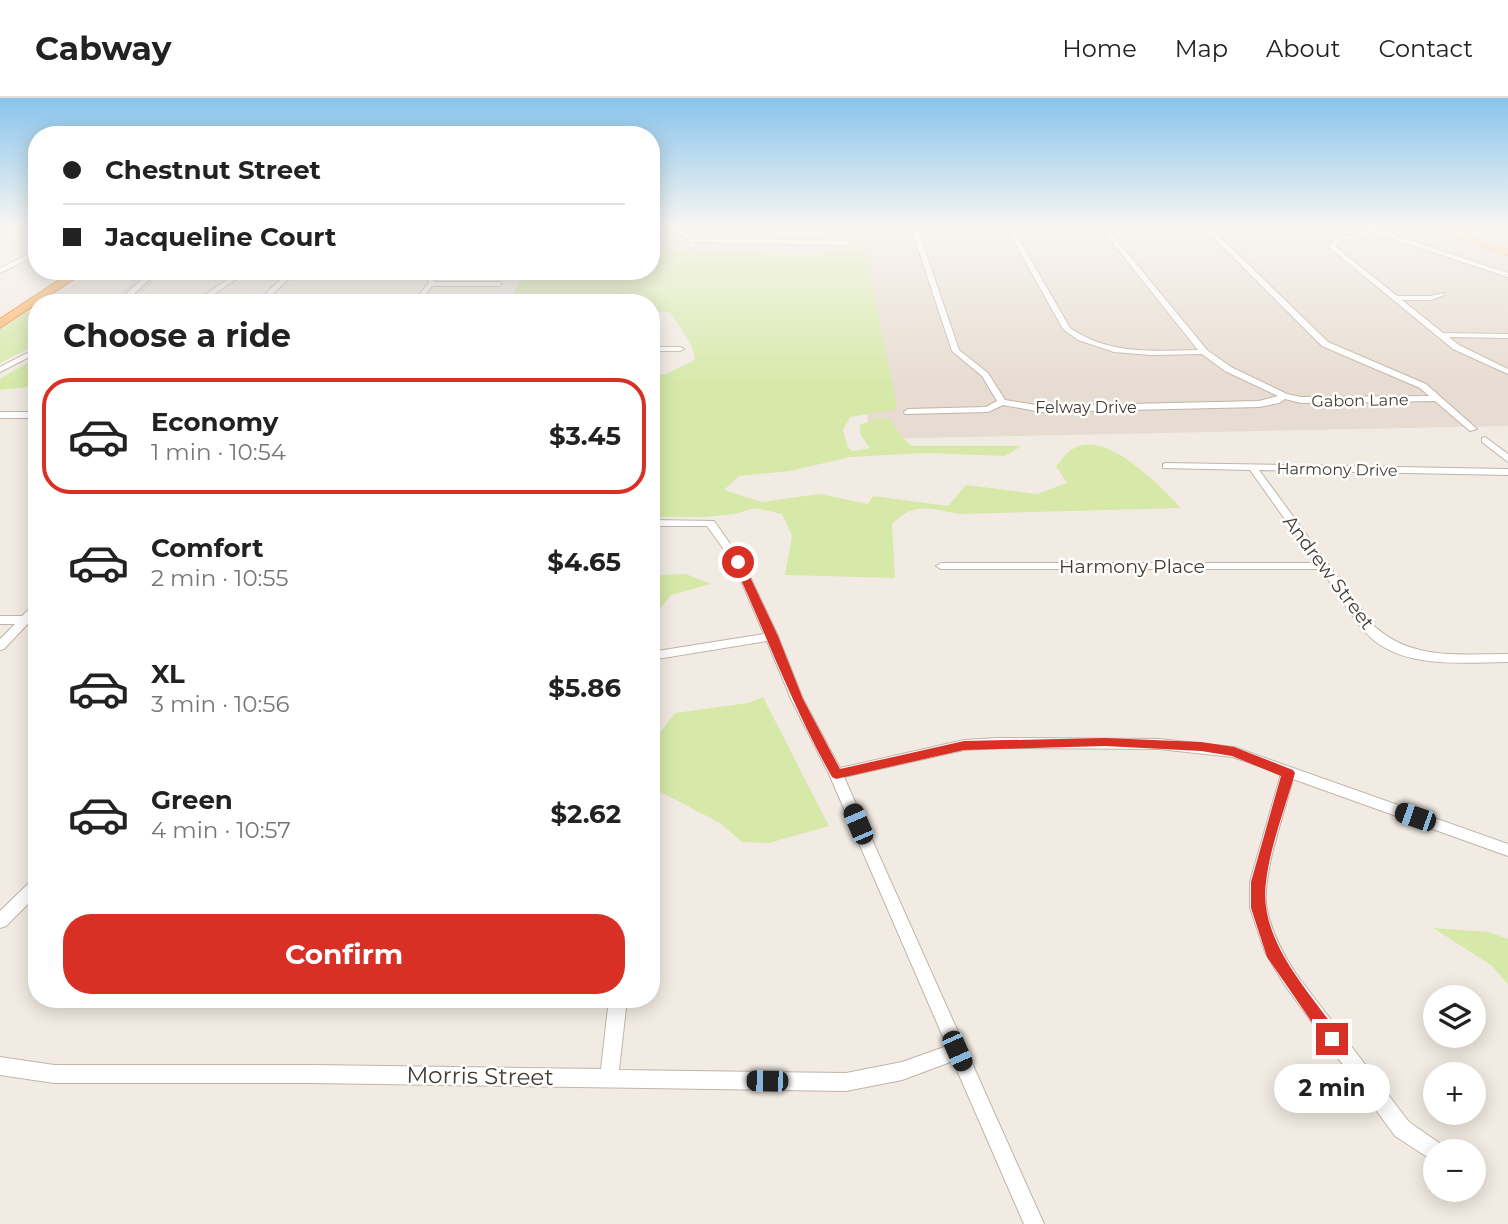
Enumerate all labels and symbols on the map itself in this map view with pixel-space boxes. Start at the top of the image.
street label: Gabon Lane [1311,390,1409,411]
street label: Felway Drive [1035,398,1137,417]
street label: Harmony Drive [1276,459,1398,480]
street label: Andrew Street [1278,511,1379,634]
route start [722,546,754,578]
street label: Harmony Place [1059,555,1205,578]
car [1392,800,1439,834]
car [841,801,876,847]
route end [1316,1023,1348,1055]
car [939,1028,976,1074]
street label: Morris Street [406,1061,554,1091]
callout: 2 min [1274,1063,1390,1112]
car [746,1070,789,1092]

